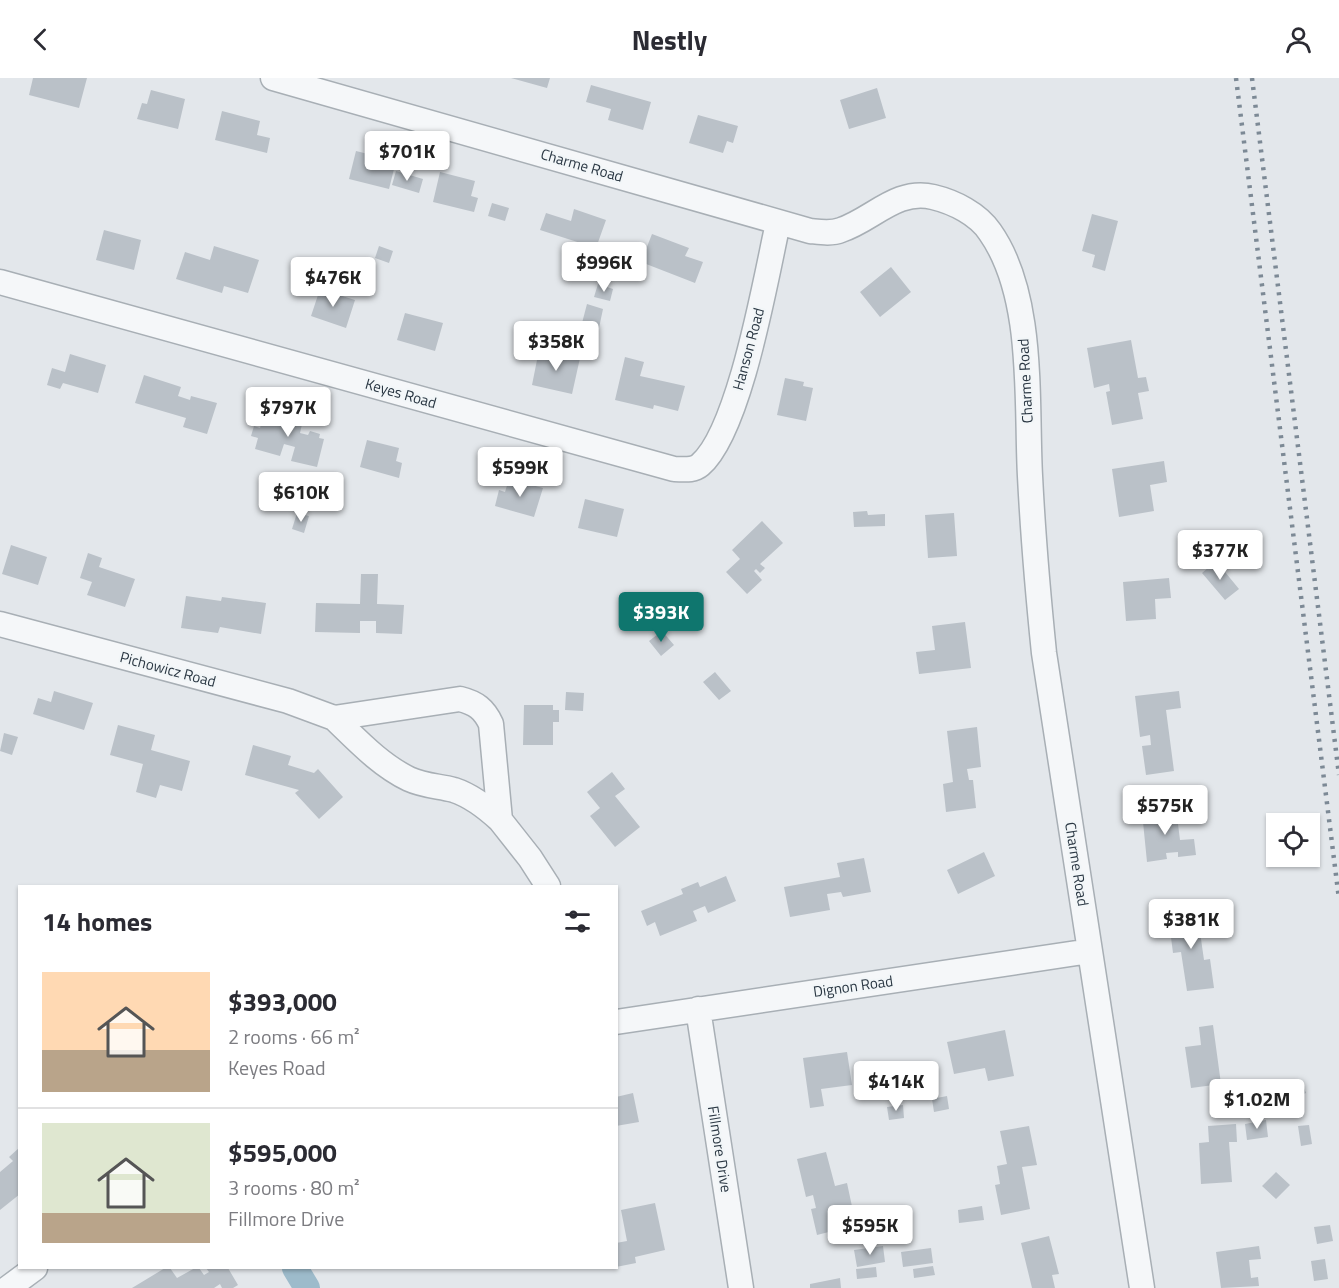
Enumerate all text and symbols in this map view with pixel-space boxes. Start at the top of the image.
text: Nestly [632,19,707,60]
icon: back [24,23,57,56]
icon: person [1282,23,1315,56]
pin: $701K [365,131,449,182]
text: $701K [379,135,435,166]
street label: Charme Road [538,142,626,188]
pin: $996K [562,242,646,293]
text: $996K [576,246,632,277]
pin: $476K [291,257,375,308]
text: $476K [305,261,361,292]
street label: Hanson Road [726,305,770,393]
pin: $358K [514,321,598,372]
text: $358K [528,325,584,356]
street label: Charme Road [1011,338,1039,424]
street label: Keyes Road [363,372,439,414]
pin: $797K [246,387,330,438]
text: $797K [260,391,316,422]
pin: $599K [478,447,562,498]
text: $599K [492,451,548,482]
pin: $610K [259,472,343,523]
text: $610K [273,476,329,507]
pin: $377K [1178,530,1262,581]
text: $377K [1192,534,1248,565]
pin: $393K [619,592,703,643]
text: $393K [633,596,689,627]
street label: Pichowicz Road [117,645,219,693]
pin: $575K [1123,785,1207,836]
text: $575K [1137,789,1193,820]
map controls [1266,813,1320,867]
button: locate [1266,813,1320,867]
street label: Charme Road [1059,820,1095,908]
pin: $381K [1149,899,1233,950]
text: 14 homes [42,902,152,941]
text: $381K [1163,903,1219,934]
icon: filters [561,905,594,938]
street label: Dignon Road [812,969,894,1003]
text: $393,000 [228,982,337,1021]
icon: home [90,996,162,1068]
text: 2 rooms · 66 m² [228,1021,360,1052]
text: Keyes Road [228,1052,326,1083]
pin: $414K [854,1061,938,1112]
text: $414K [868,1065,924,1096]
pin: $1.02M [1208,1079,1306,1130]
text: $1.02M [1223,1083,1291,1114]
street label: Fillmore Drive [702,1104,738,1194]
text: $595,000 [228,1133,337,1172]
icon: home [90,1147,162,1219]
text: 3 rooms · 80 m² [228,1172,360,1203]
text: Fillmore Drive [228,1203,344,1234]
pin: $595K [828,1205,912,1256]
text: $595K [842,1209,898,1240]

